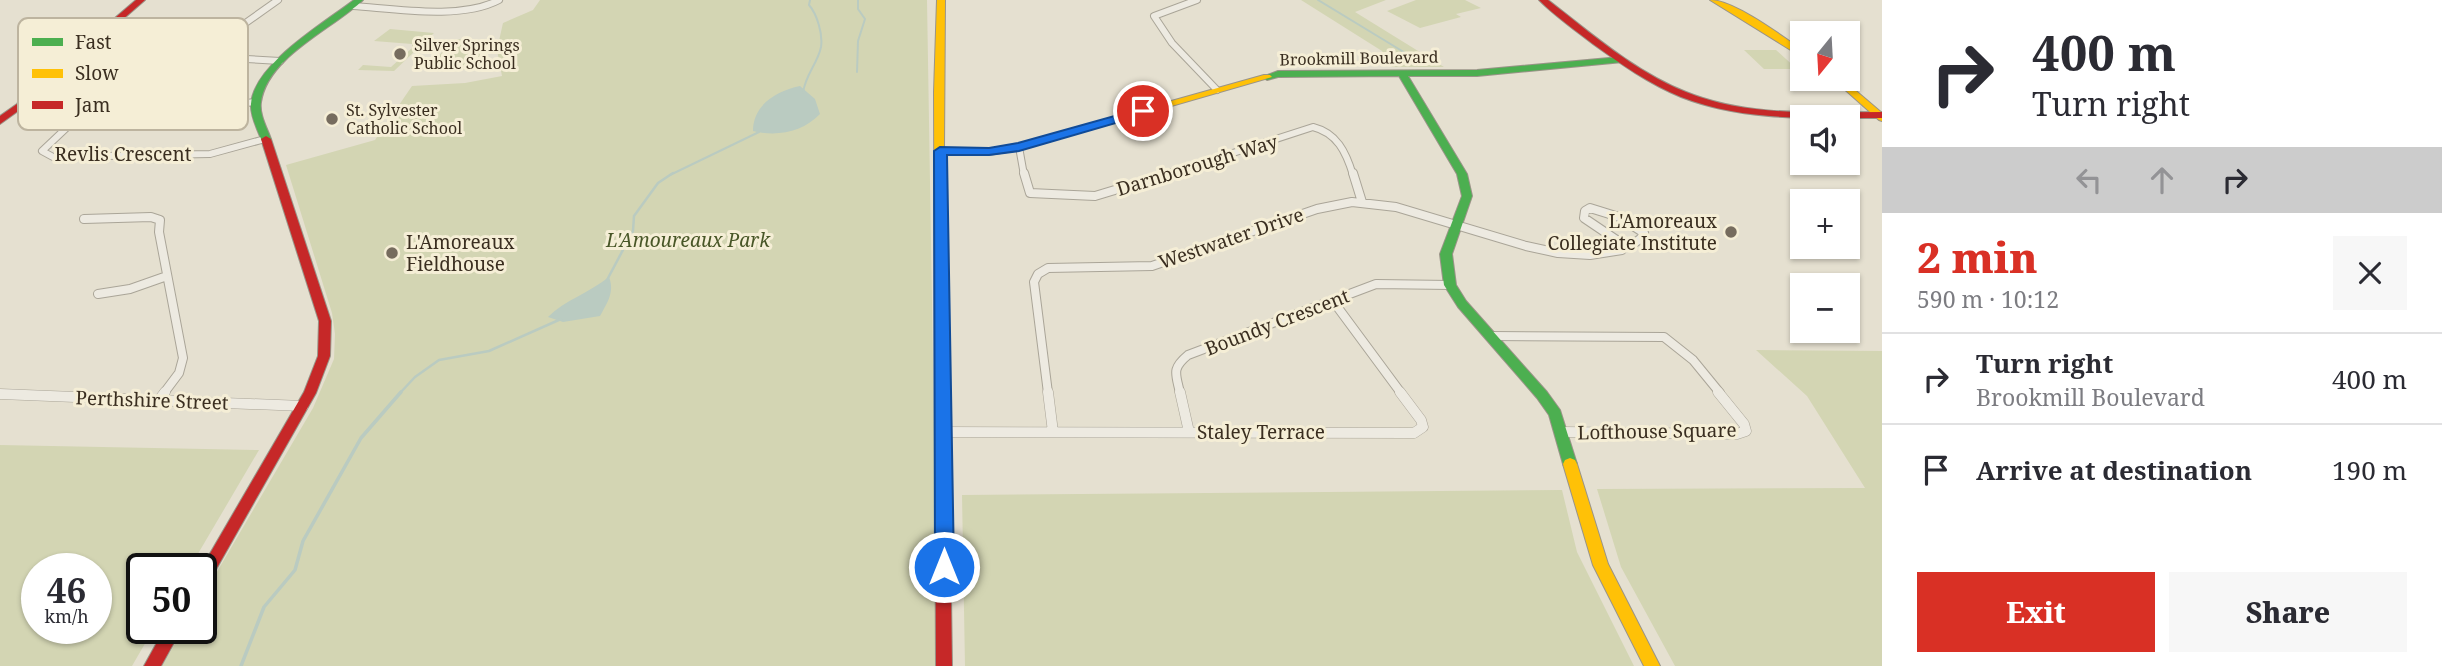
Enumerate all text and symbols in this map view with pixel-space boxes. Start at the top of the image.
legend [18,18,248,130]
text: 400 m [2032,19,2176,85]
north arrow [1790,21,1860,91]
map controls [1790,21,1860,343]
icon: right [1917,28,2008,119]
text: Fast [75,29,112,55]
place label: Silver Springs Public School [414,34,520,74]
marker: Silver Springs Public School [392,46,408,62]
street label: Brookmill Boulevard [1279,46,1439,70]
text: Slow [75,60,119,86]
pin [1113,81,1173,141]
text: Turn right [2032,82,2190,125]
text: Jam [74,92,110,118]
icon: arrive [1124,92,1162,130]
place label: St. Sylvester Catholic School [346,99,462,139]
button: sound [1790,105,1860,175]
marker: St. Sylvester Catholic School [324,111,340,127]
street label: Darnborough Way [1113,128,1281,202]
street label: Revlis Crescent [55,141,192,167]
icon: left [2070,161,2108,199]
icon: ahead [2143,161,2181,199]
icon: right [2216,161,2254,199]
button: + [1790,189,1860,259]
street label: Westwater Drive [1155,201,1307,275]
place label: L'Amoreaux Collegiate Institute [1547,208,1717,256]
marker: L'Amoreaux Collegiate Institute [1723,224,1739,240]
park label: L'Amoureaux Park [605,227,771,253]
text: 2 min [1917,228,2038,285]
place label: L'Amoreaux Fieldhouse [406,229,515,277]
button: close [2333,236,2407,310]
marker: L'Amoreaux Fieldhouse [384,245,400,261]
button: − [1790,273,1860,343]
street label: Boundy Crescent [1201,282,1353,362]
text: 590 m · 10:12 [1917,283,2059,315]
text: Turn right [1976,345,2113,381]
icon: right [1917,360,1955,398]
text: 400 m [2332,361,2407,397]
text: Brookmill Boulevard [1976,381,2205,413]
street label: Perthshire Street [75,384,229,416]
street label: Lofthouse Square [1577,417,1737,445]
street label: Staley Terrace [1197,419,1325,445]
icon: arrive [1917,451,1955,489]
text: Arrive at destination [1976,452,2252,488]
text: 190 m [2332,452,2407,488]
position arrow [907,530,981,604]
speed limit sign: 50 [126,553,217,644]
text: 46 [47,566,86,613]
button: Exit [1917,572,2155,652]
button: Share [2169,572,2407,652]
text: km/h [44,604,89,628]

